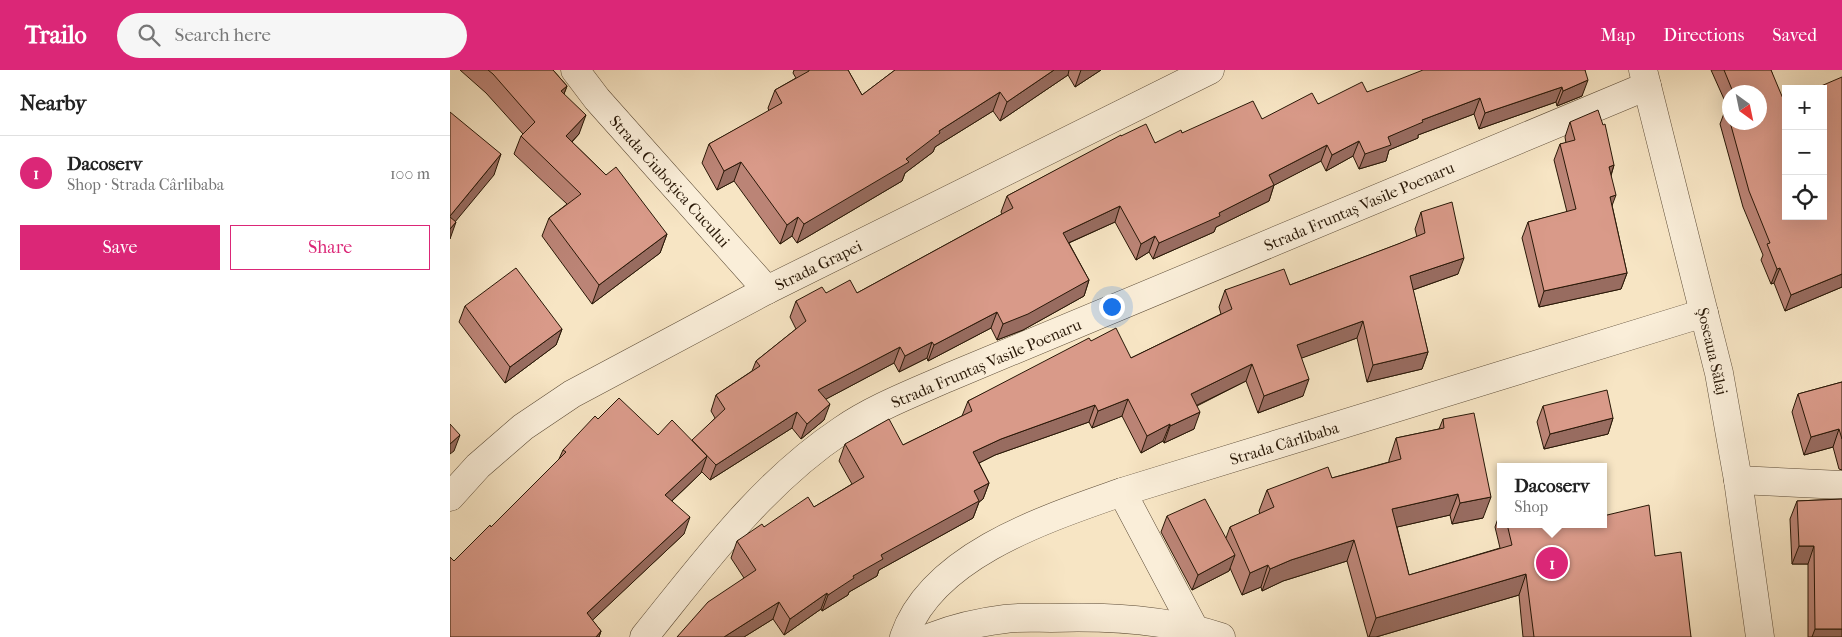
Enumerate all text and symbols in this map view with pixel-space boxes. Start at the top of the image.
search box [117,13,467,58]
text: Trailo [25,21,87,49]
icon: search [135,21,163,49]
text: Search here [175,24,271,46]
text: Map [1601,25,1635,46]
text: Directions [1663,25,1744,46]
text: Saved [1772,25,1817,46]
north arrow [1722,85,1767,130]
map controls [1782,85,1827,220]
button: + [1782,85,1827,130]
text: Nearby [20,91,86,115]
street label: Strada Ciuboțica Cucului [605,112,734,252]
button: − [1782,130,1827,175]
text: Dacoserv [67,153,142,175]
street label: Strada Fruntaș Vasile Poenaru [1261,158,1457,255]
text: 1 [33,164,39,183]
text: 100 m [390,164,430,183]
text: Shop · Strada Cârlibaba [67,175,224,194]
button: locate [1782,175,1827,220]
button: Save [20,225,220,270]
button: Share [230,225,430,270]
street label: Strada Grapei [772,236,865,295]
your location [1099,294,1125,320]
street label: Șoseaua Sălaj [1693,306,1732,397]
street label: Strada Fruntaș Vasile Poenaru [888,315,1084,412]
street label: Strada Cârlibaba [1227,418,1342,469]
popup [1497,463,1607,528]
text: Dacoserv [1514,475,1590,497]
text: Shop [1514,497,1548,516]
pin: 1 [1536,544,1568,582]

